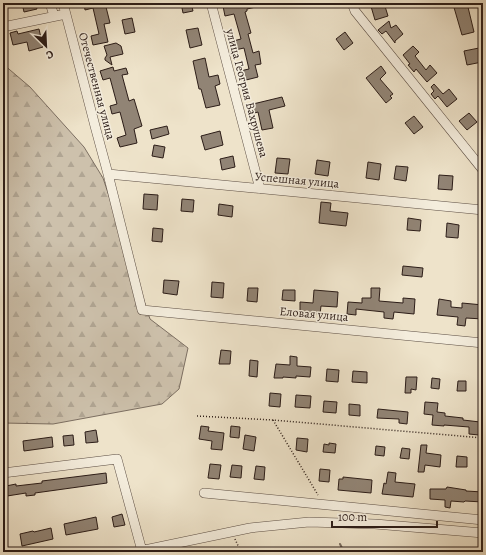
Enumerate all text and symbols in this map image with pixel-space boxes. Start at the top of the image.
north arrow [26,26,66,66]
street label: улица Геогрия Вахрушева [222,26,272,160]
street label: Отечественная улица [75,31,119,142]
text: С [44,46,56,63]
street label: Успешная улица [254,168,340,192]
street label: Еловая улица [279,303,350,325]
scale bar [332,503,437,529]
text: 100 m [338,509,367,525]

